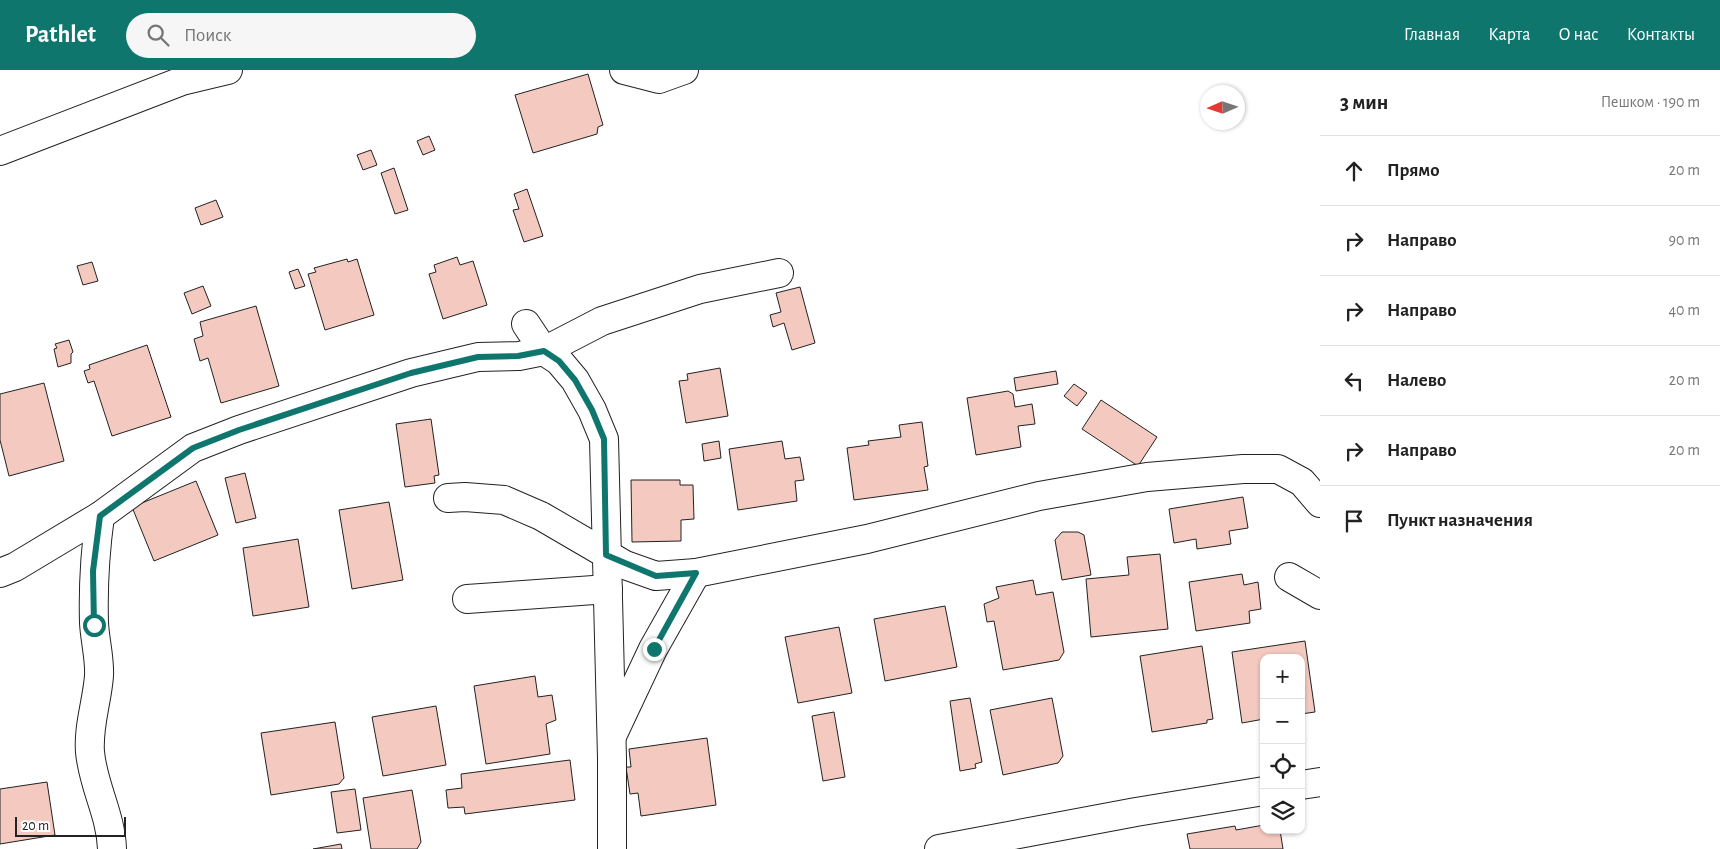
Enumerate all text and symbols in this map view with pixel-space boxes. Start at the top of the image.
search box [126,13,476,58]
icon: search [144,21,172,49]
text: Pathlet [25,23,96,47]
text: Поиск [184,26,231,45]
text: Главная [1404,26,1460,44]
text: Карта [1488,26,1530,44]
text: О нас [1558,26,1599,44]
text: Контакты [1627,26,1695,44]
north arrow [1200,85,1245,130]
text: 3 мин [1340,92,1388,113]
text: Пешком · 190 m [1601,94,1700,110]
icon: ahead [1340,157,1368,185]
text: Прямо [1387,161,1440,180]
text: 20 m [1669,162,1700,178]
icon: right [1340,227,1368,255]
text: Направо [1387,231,1457,250]
text: 90 m [1669,232,1700,248]
icon: right [1340,297,1368,325]
text: Направо [1387,301,1457,320]
text: 40 m [1668,302,1700,318]
icon: left [1340,367,1368,395]
text: Налево [1387,371,1446,390]
text: 20 m [1669,372,1700,388]
icon: right [1340,437,1368,465]
text: Направо [1387,441,1457,460]
text: 20 m [1669,442,1700,458]
icon: arrive [1340,507,1368,535]
text: Пункт назначения [1387,511,1533,530]
route start [83,614,106,637]
route end [643,638,666,661]
map controls [1260,654,1305,834]
button: + [1260,654,1305,699]
button: − [1260,699,1305,744]
button: locate [1260,744,1305,789]
button: layers [1260,789,1305,834]
scale bar [15,814,126,837]
text: 20 m [22,819,49,833]

